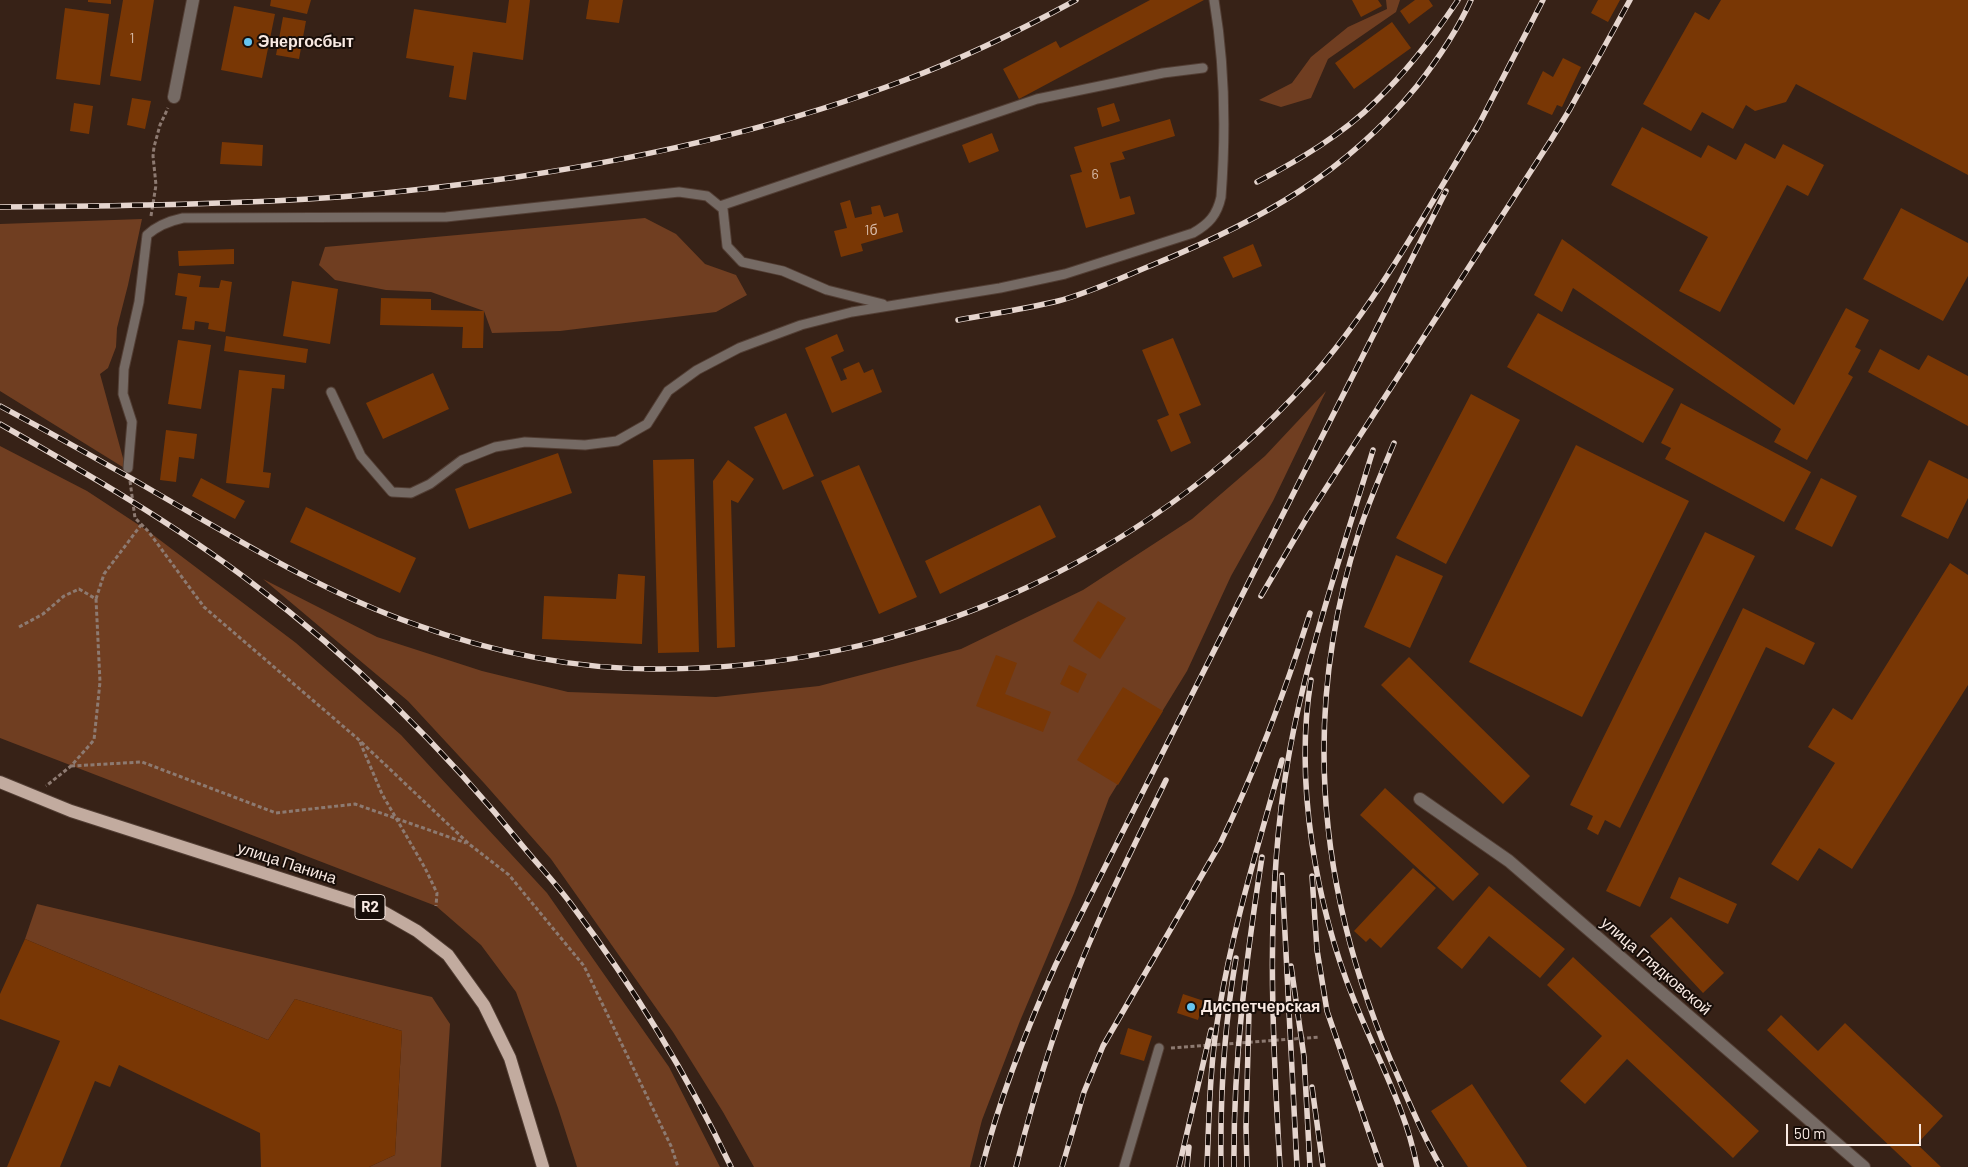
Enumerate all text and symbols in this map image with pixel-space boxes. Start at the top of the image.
house number: 1 [130,30,134,46]
place label: Энергосбыт [258,32,354,52]
marker: Энергосбыт [242,36,254,48]
house number: 6 [1091,166,1099,182]
house number: 1б [865,222,877,238]
street label: улица Панина [235,838,339,888]
road number: R2 [355,894,385,920]
street label: улица Глядковской [1597,913,1715,1019]
place label: Диспетчерская [1201,997,1320,1017]
marker: Диспетчерская [1185,1001,1197,1013]
scale bar [1788,1114,1923,1146]
text: 50 m [1794,1124,1826,1142]

